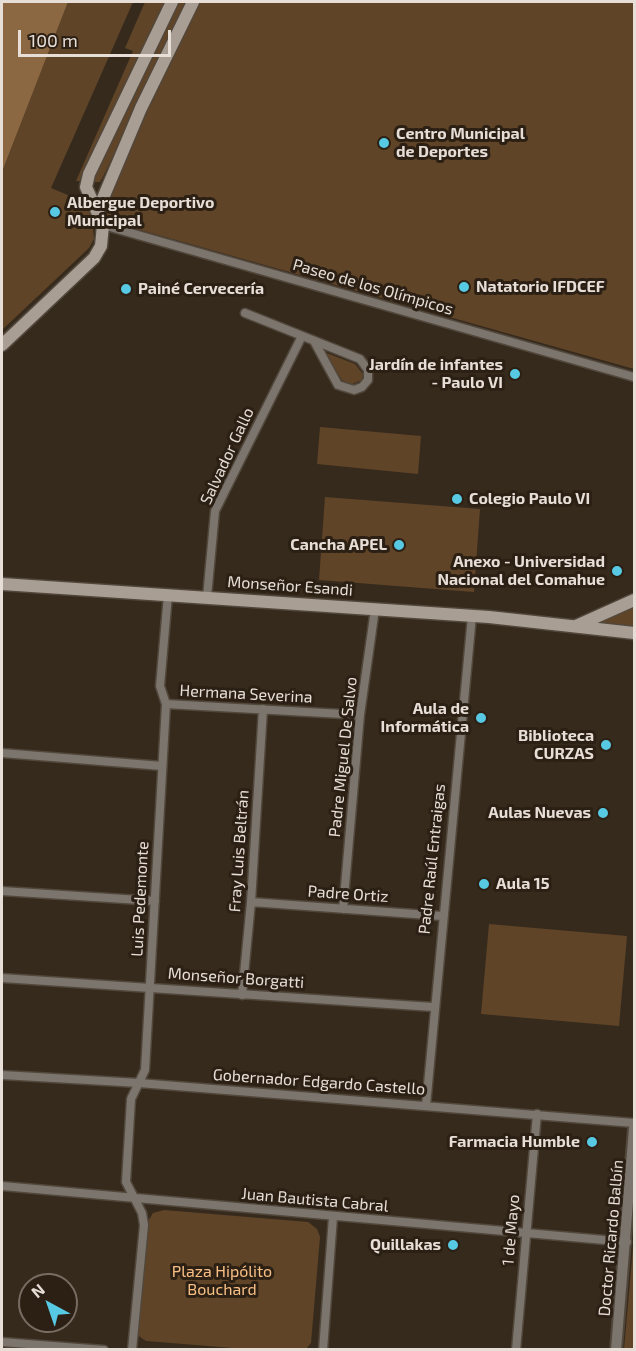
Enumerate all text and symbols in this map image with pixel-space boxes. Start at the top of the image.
scale bar [21,18,174,56]
text: 100 m [29,29,78,51]
place label: Centro Municipal de Deportes [396,124,525,162]
marker: Centro Municipal de Deportes [377,136,391,150]
place label: Albergue Deportivo Municipal [67,193,214,231]
marker: Albergue Deportivo Municipal [48,205,62,219]
street label: Paseo de los Olímpicos [291,255,455,319]
place label: Natatorio IFDCEF [476,277,605,297]
place label: Painé Cervecería [138,279,264,299]
marker: Natatorio IFDCEF [457,280,471,294]
marker: Painé Cervecería [119,282,133,296]
place label: Jardín de infantes - Paulo VI [369,355,503,393]
marker: Jardín de infantes - Paulo VI [508,367,522,381]
street label: Salvador Gallo [196,404,258,508]
place label: Colegio Paulo VI [469,489,590,509]
marker: Colegio Paulo VI [450,492,464,506]
place label: Cancha APEL [290,535,387,555]
marker: Cancha APEL [392,538,406,552]
place label: Anexo - Universidad Nacional del Comahue [437,552,605,590]
marker: Anexo - Universidad Nacional del Comahue [610,564,624,578]
street label: Monseñor Esandi [227,572,353,600]
street label: Padre Miguel De Salvo [325,676,361,838]
street label: Hermana Severina [179,681,313,707]
place label: Aula de Informática [381,699,469,737]
marker: Aula de Informática [474,711,488,725]
place label: Biblioteca CURZAS [518,726,594,764]
marker: Biblioteca CURZAS [599,738,613,752]
street label: Padre Raúl Entraigas [415,783,449,935]
street label: Fray Luis Beltrán [225,789,253,913]
place label: Aulas Nuevas [488,803,591,823]
marker: Aulas Nuevas [596,806,610,820]
street label: Luis Pedemonte [127,841,153,957]
place label: Aula 15 [496,874,550,894]
marker: Aula 15 [477,877,491,891]
street label: Padre Ortiz [307,882,389,906]
street label: Monseñor Borgatti [167,964,305,992]
street label: Gobernador Edgardo Castello [212,1065,426,1099]
place label: Farmacia Humble [449,1132,580,1152]
marker: Farmacia Humble [585,1135,599,1149]
street label: Doctor Ricardo Balbín [595,1159,627,1317]
street label: Juan Bautista Cabral [241,1184,389,1216]
street label: 1 de Mayo [498,1194,524,1266]
place label: Quillakas [370,1235,441,1255]
marker: Quillakas [446,1238,460,1252]
park label: Plaza Hipólito Bouchard [172,1262,272,1300]
north arrow [18,1273,78,1333]
text: N [27,1279,48,1301]

